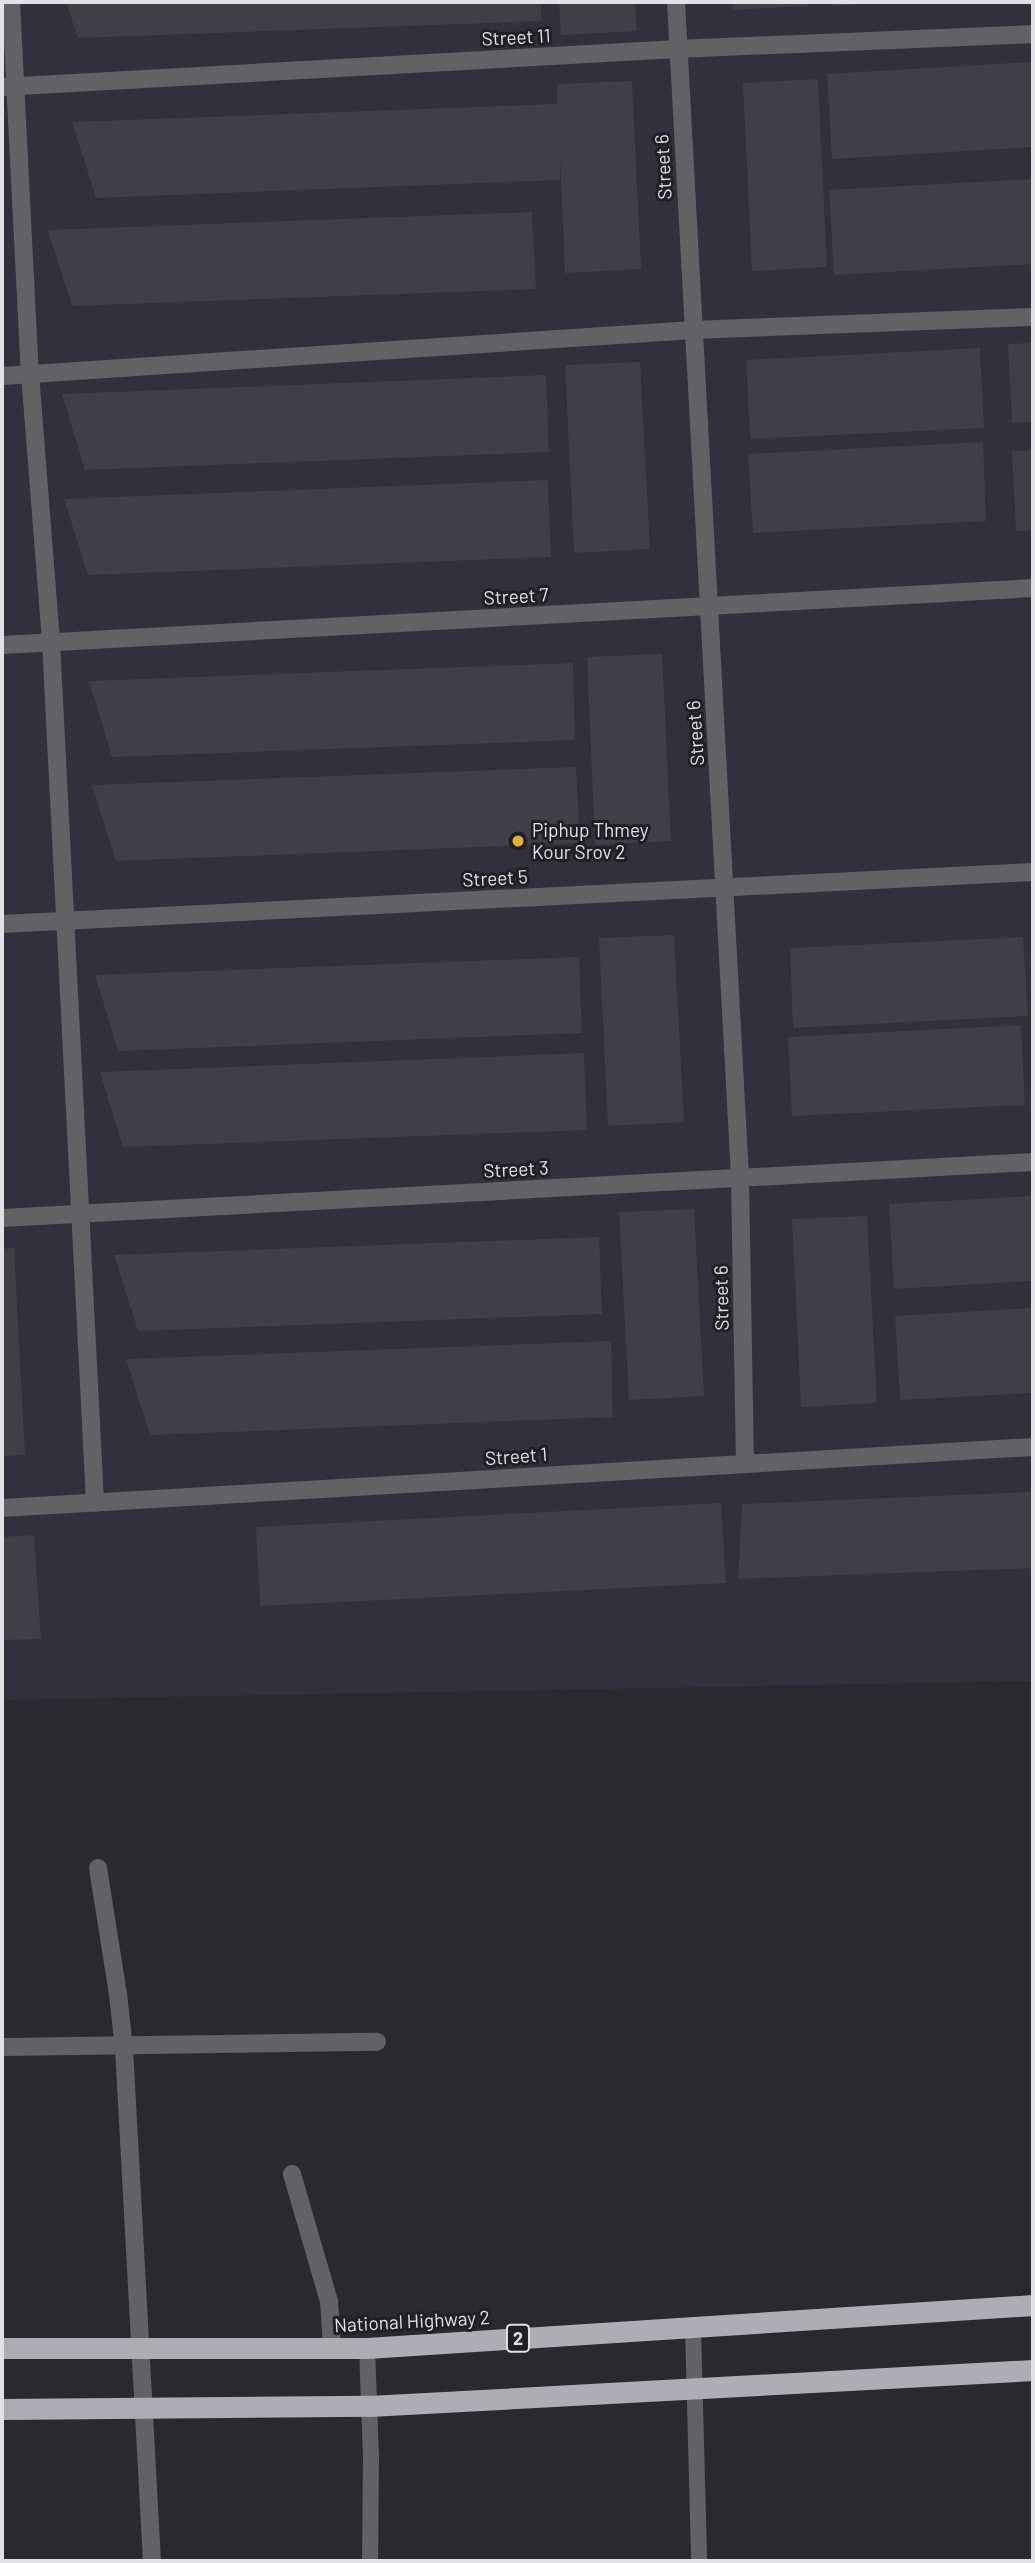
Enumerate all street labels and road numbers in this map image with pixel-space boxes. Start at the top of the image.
street label: Street 11 [481,24,551,50]
street label: Street 6 [650,134,676,200]
street label: Street 7 [483,583,549,609]
street label: Street 6 [681,700,709,766]
street label: Street 5 [462,865,528,891]
street label: Street 3 [483,1156,549,1182]
street label: Street 6 [709,1265,733,1331]
street label: Street 1 [484,1442,548,1470]
street label: National Highway 2 [333,2306,491,2336]
road number: 2 [506,2324,530,2352]

